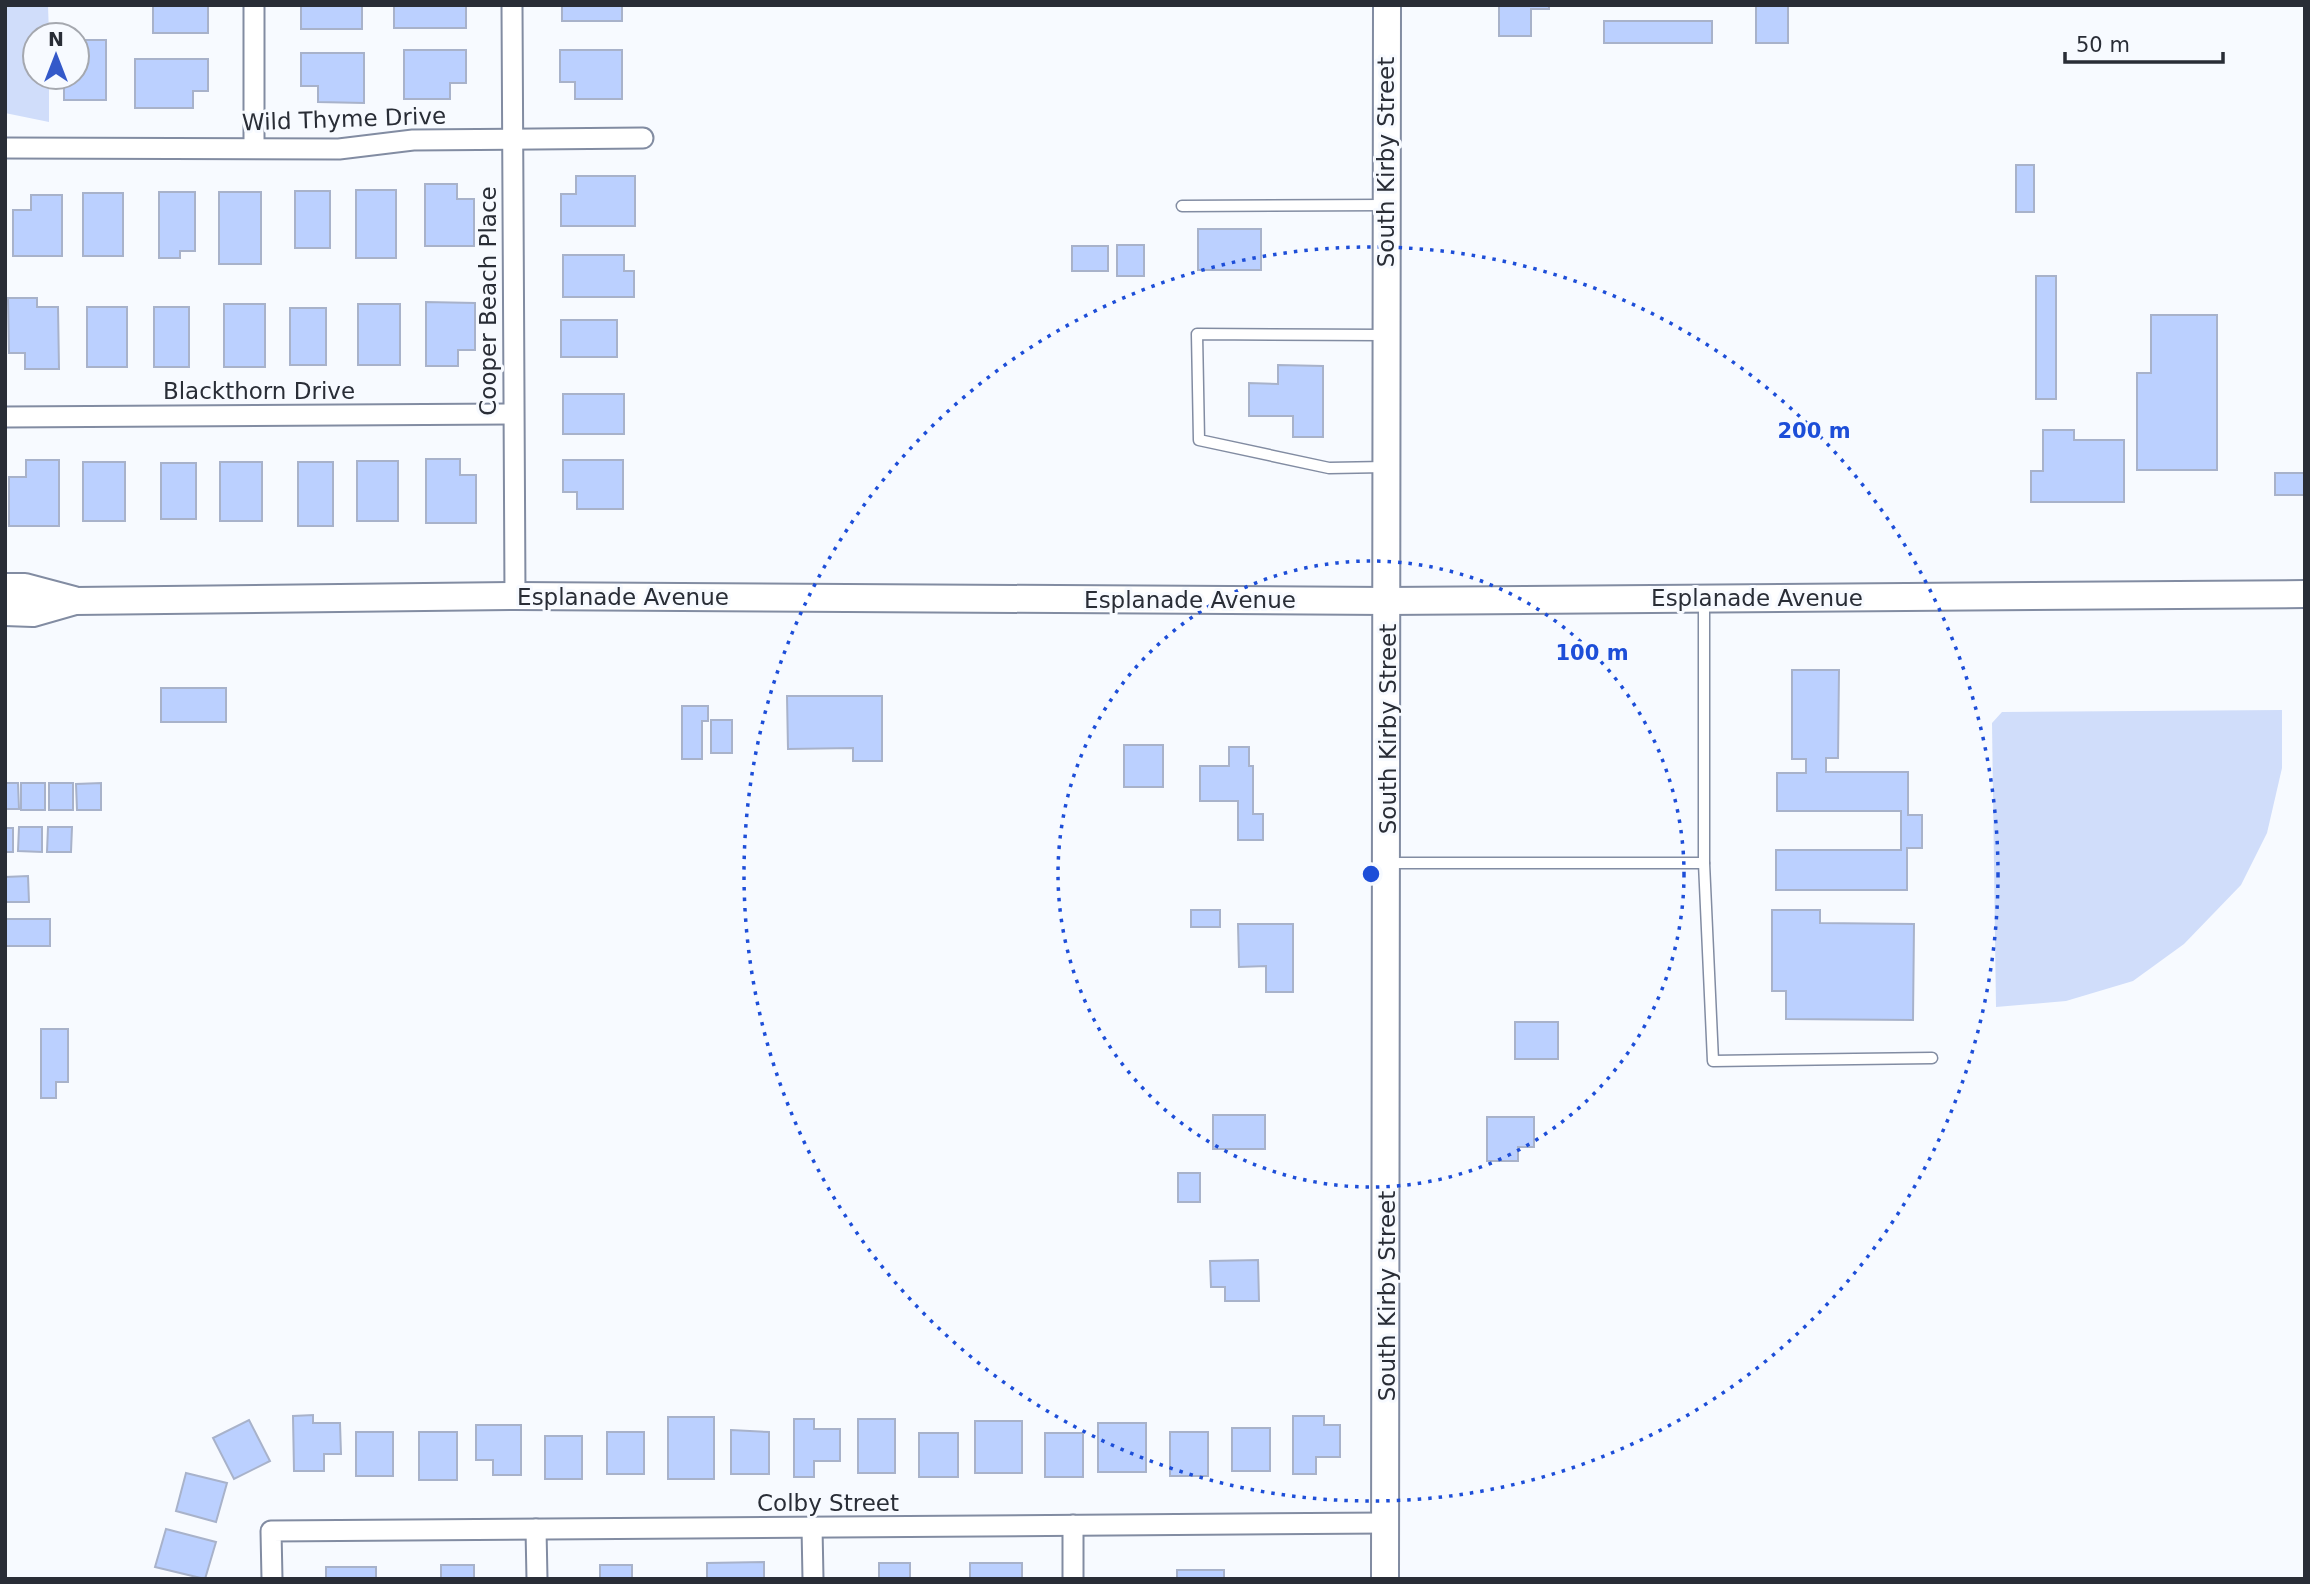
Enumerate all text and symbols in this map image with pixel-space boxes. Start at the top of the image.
north arrow [21,21,91,91]
scale bar [2065,21,2222,65]
text: N [48,28,64,50]
text: 50 m [2076,33,2130,57]
street label: South Kirby Street [1373,57,1399,267]
street label: Wild Thyme Drive [241,102,447,136]
street label: Cooper Beach Place [475,186,501,416]
street label: Blackthorn Drive [163,378,355,404]
text: 200 m [1777,419,1851,443]
street label: Esplanade Avenue [517,584,729,610]
street label: Esplanade Avenue [1651,585,1863,611]
street label: Esplanade Avenue [1084,587,1296,613]
street label: South Kirby Street [1375,624,1401,834]
text: 100 m [1555,641,1629,665]
centre of rings [1359,862,1383,886]
street label: South Kirby Street [1374,1191,1400,1401]
street label: Colby Street [757,1490,899,1516]

